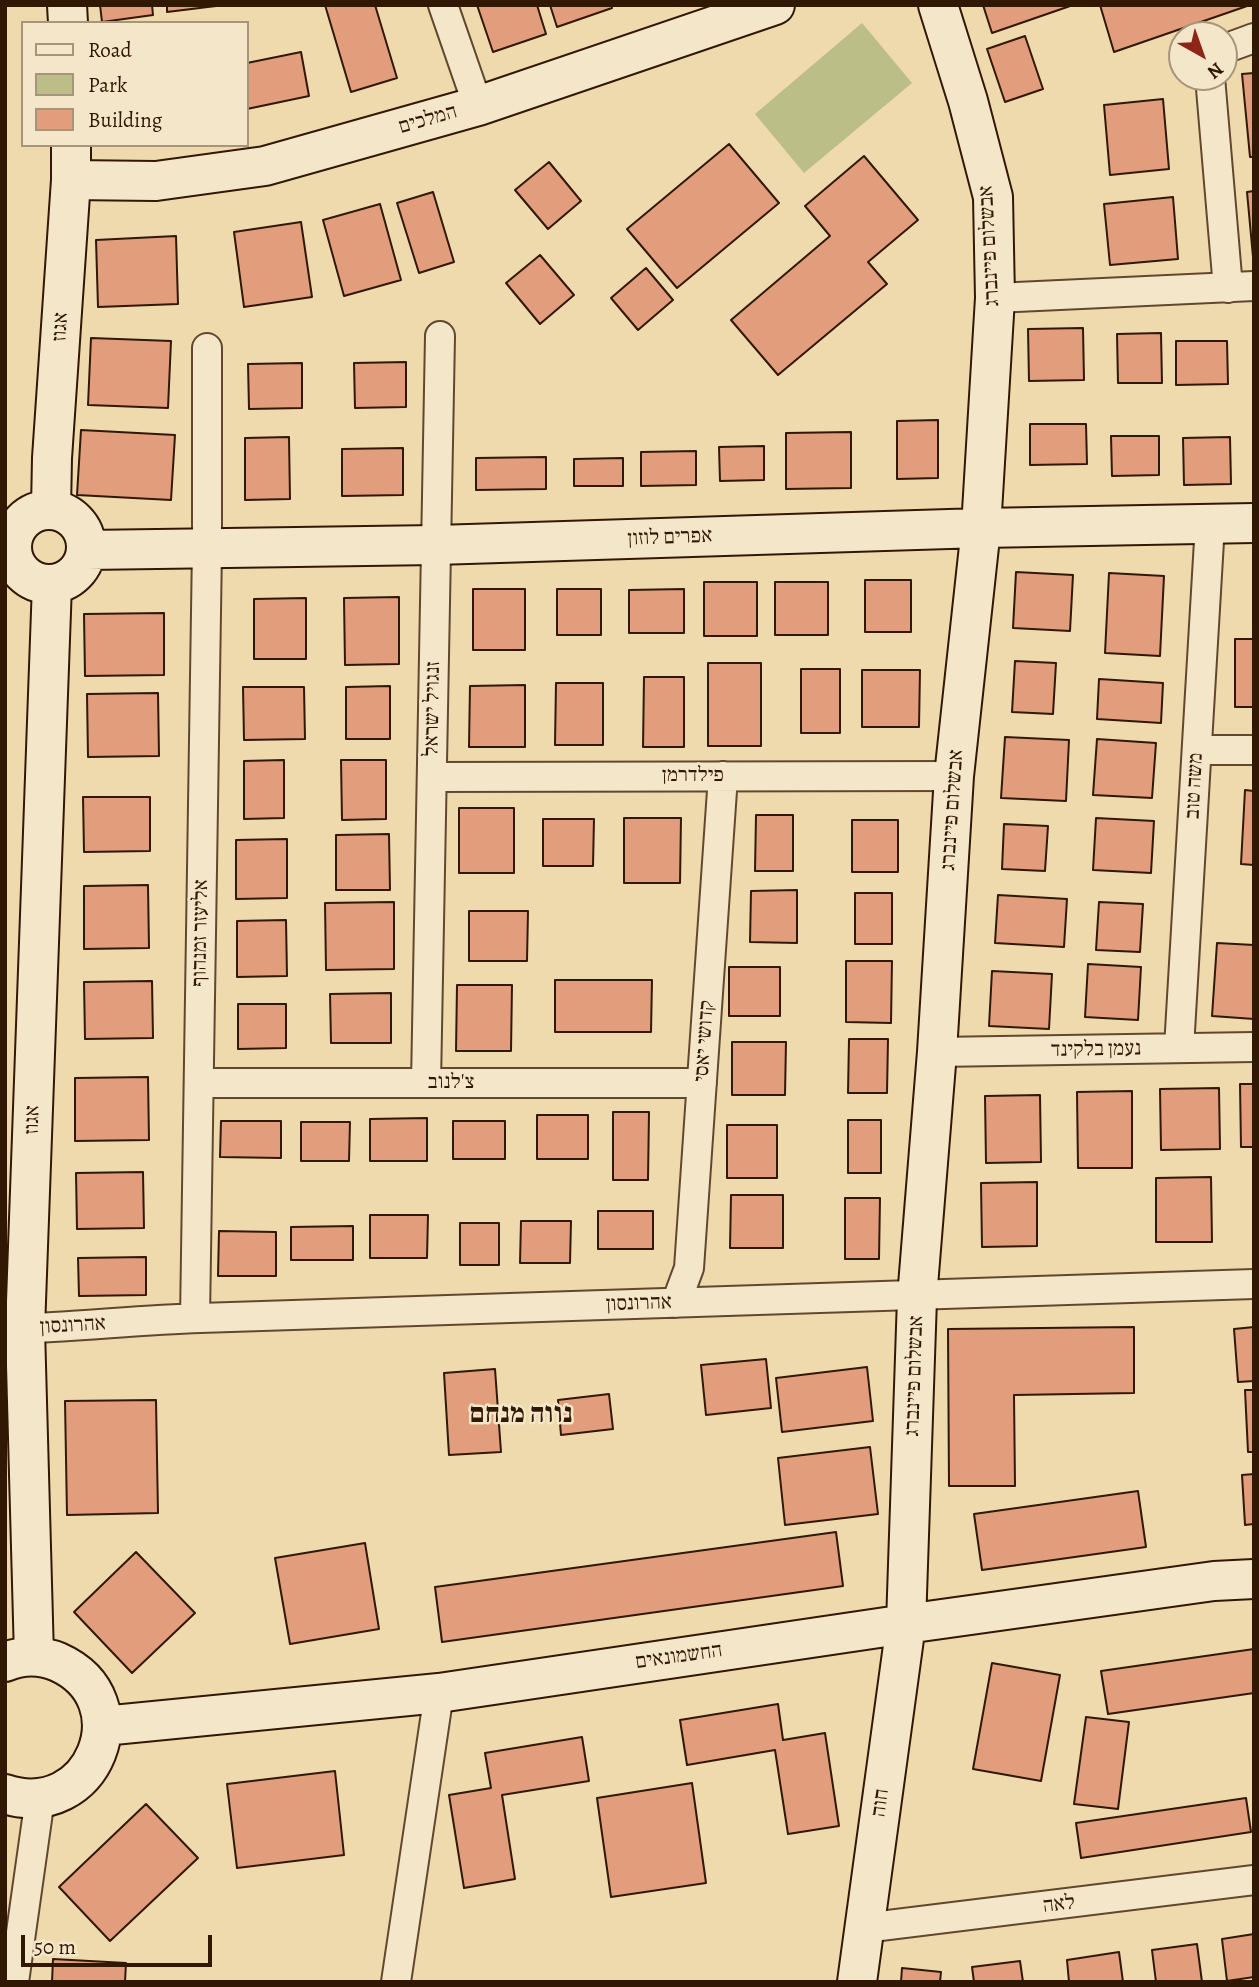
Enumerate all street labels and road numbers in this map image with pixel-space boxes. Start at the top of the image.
street label: המלכים [396,100,460,140]
street label: אבשלום פיינברג [974,185,1006,307]
street label: אגוז [47,311,75,343]
street label: אפרים לוזון [627,524,713,552]
street label: זנגויל ישראל [420,661,446,757]
street label: אבשלום פיינברג [936,749,970,871]
street label: משה טוב [1181,752,1209,820]
street label: פילדרמן [662,763,724,789]
street label: אליעזר זמנהוף [187,879,215,987]
street label: קדושי יאסי [690,999,720,1083]
street label: נעמן בלקינד [1051,1037,1141,1063]
street label: צ'לנוב [428,1070,474,1096]
street label: אגוז [20,1105,46,1135]
street label: אהרונסון [606,1290,672,1318]
street label: אהרונסון [39,1312,107,1340]
street label: אבשלום פיינברג [900,1315,930,1437]
street label: החשמונאים [634,1638,724,1676]
street label: חוה [867,1787,895,1819]
street label: לאה [1041,1891,1077,1919]

